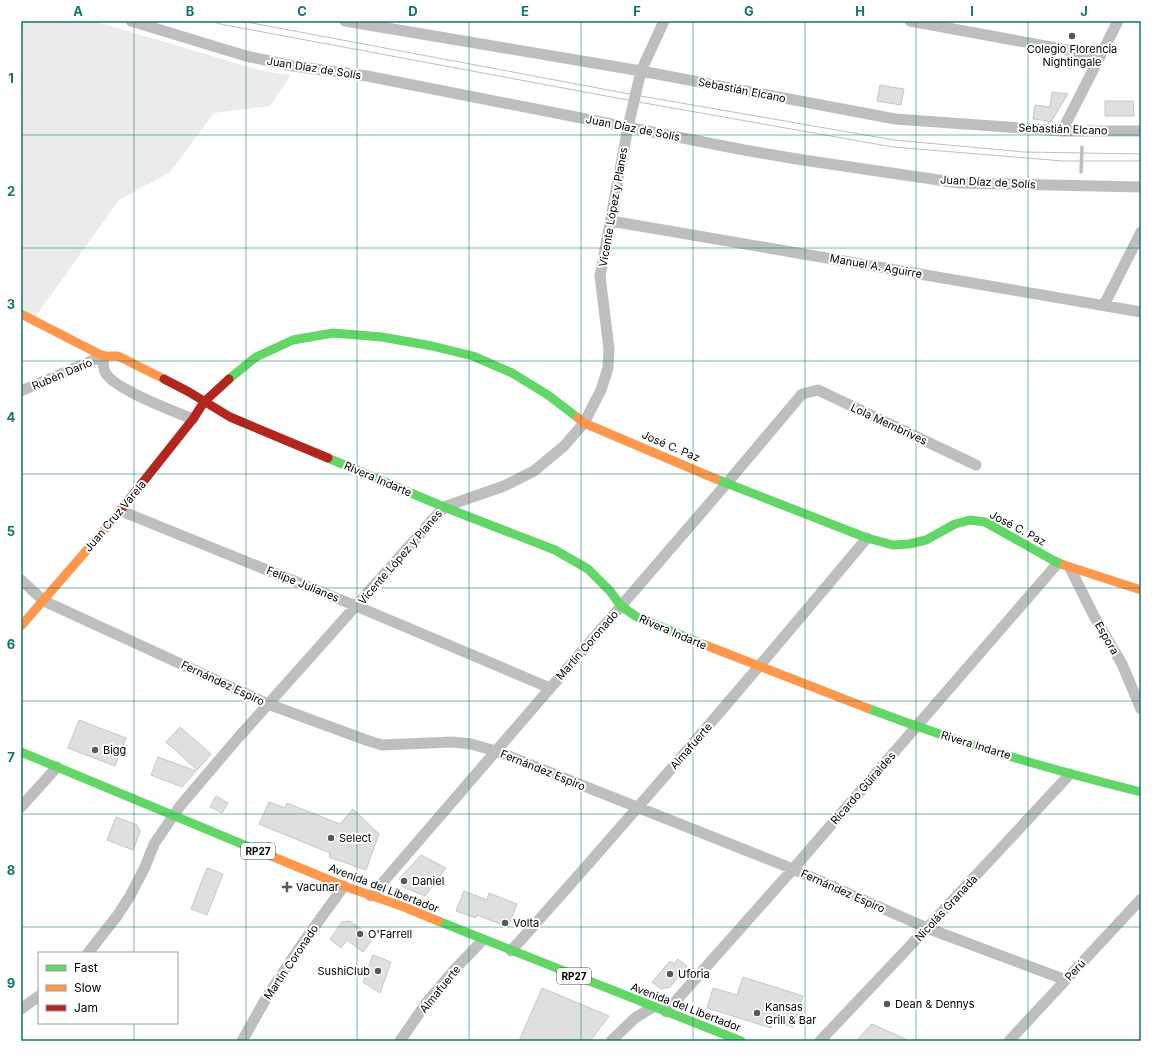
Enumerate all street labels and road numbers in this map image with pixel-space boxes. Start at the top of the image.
street label: Juan Díaz de Solís [266,54,362,82]
street label: Sebastián Elcano [697,75,788,105]
street label: Juan Díaz de Solís [585,112,681,144]
street label: Sebastián Elcano [1018,120,1108,138]
street label: Vicente López y Planes [596,146,630,268]
street label: Juan Díaz de Solís [940,173,1036,192]
street label: Manuel A. Aguirre [829,251,923,281]
street label: Rubén Darío [30,355,95,393]
street label: Lola Membrives [849,400,930,448]
street label: José C. Paz [640,427,702,465]
street label: Rivera Indarte [342,458,414,500]
street label: Juan Cruz Varela [81,477,149,555]
street label: Vicente López y Planes [355,506,445,607]
street label: José C. Paz [987,507,1049,549]
street label: Felipe Julianes [265,563,342,605]
street label: Martín Coronado [553,607,621,683]
street label: Rivera Indarte [637,611,709,653]
street label: Espora [1092,619,1122,657]
street label: Fernández Espiro [179,658,267,709]
street label: Almafuerte [667,720,715,772]
street label: Rivera Indarte [939,728,1013,762]
street label: Fernández Espiro [498,747,588,794]
street label: Ricardo Güiraldes [828,749,899,827]
road number: RP27 [241,843,275,859]
street label: Avenida del Libertador [327,861,441,915]
street label: Fernández Espiro [799,866,888,916]
street label: Nicolás Granada [912,872,980,944]
street label: Martín Coronado [261,921,321,1002]
street label: Perú [1062,956,1088,984]
street label: Almafuerte [417,962,463,1016]
road number: RP27 [557,968,591,984]
street label: Avenida del Libertador [629,980,743,1034]

